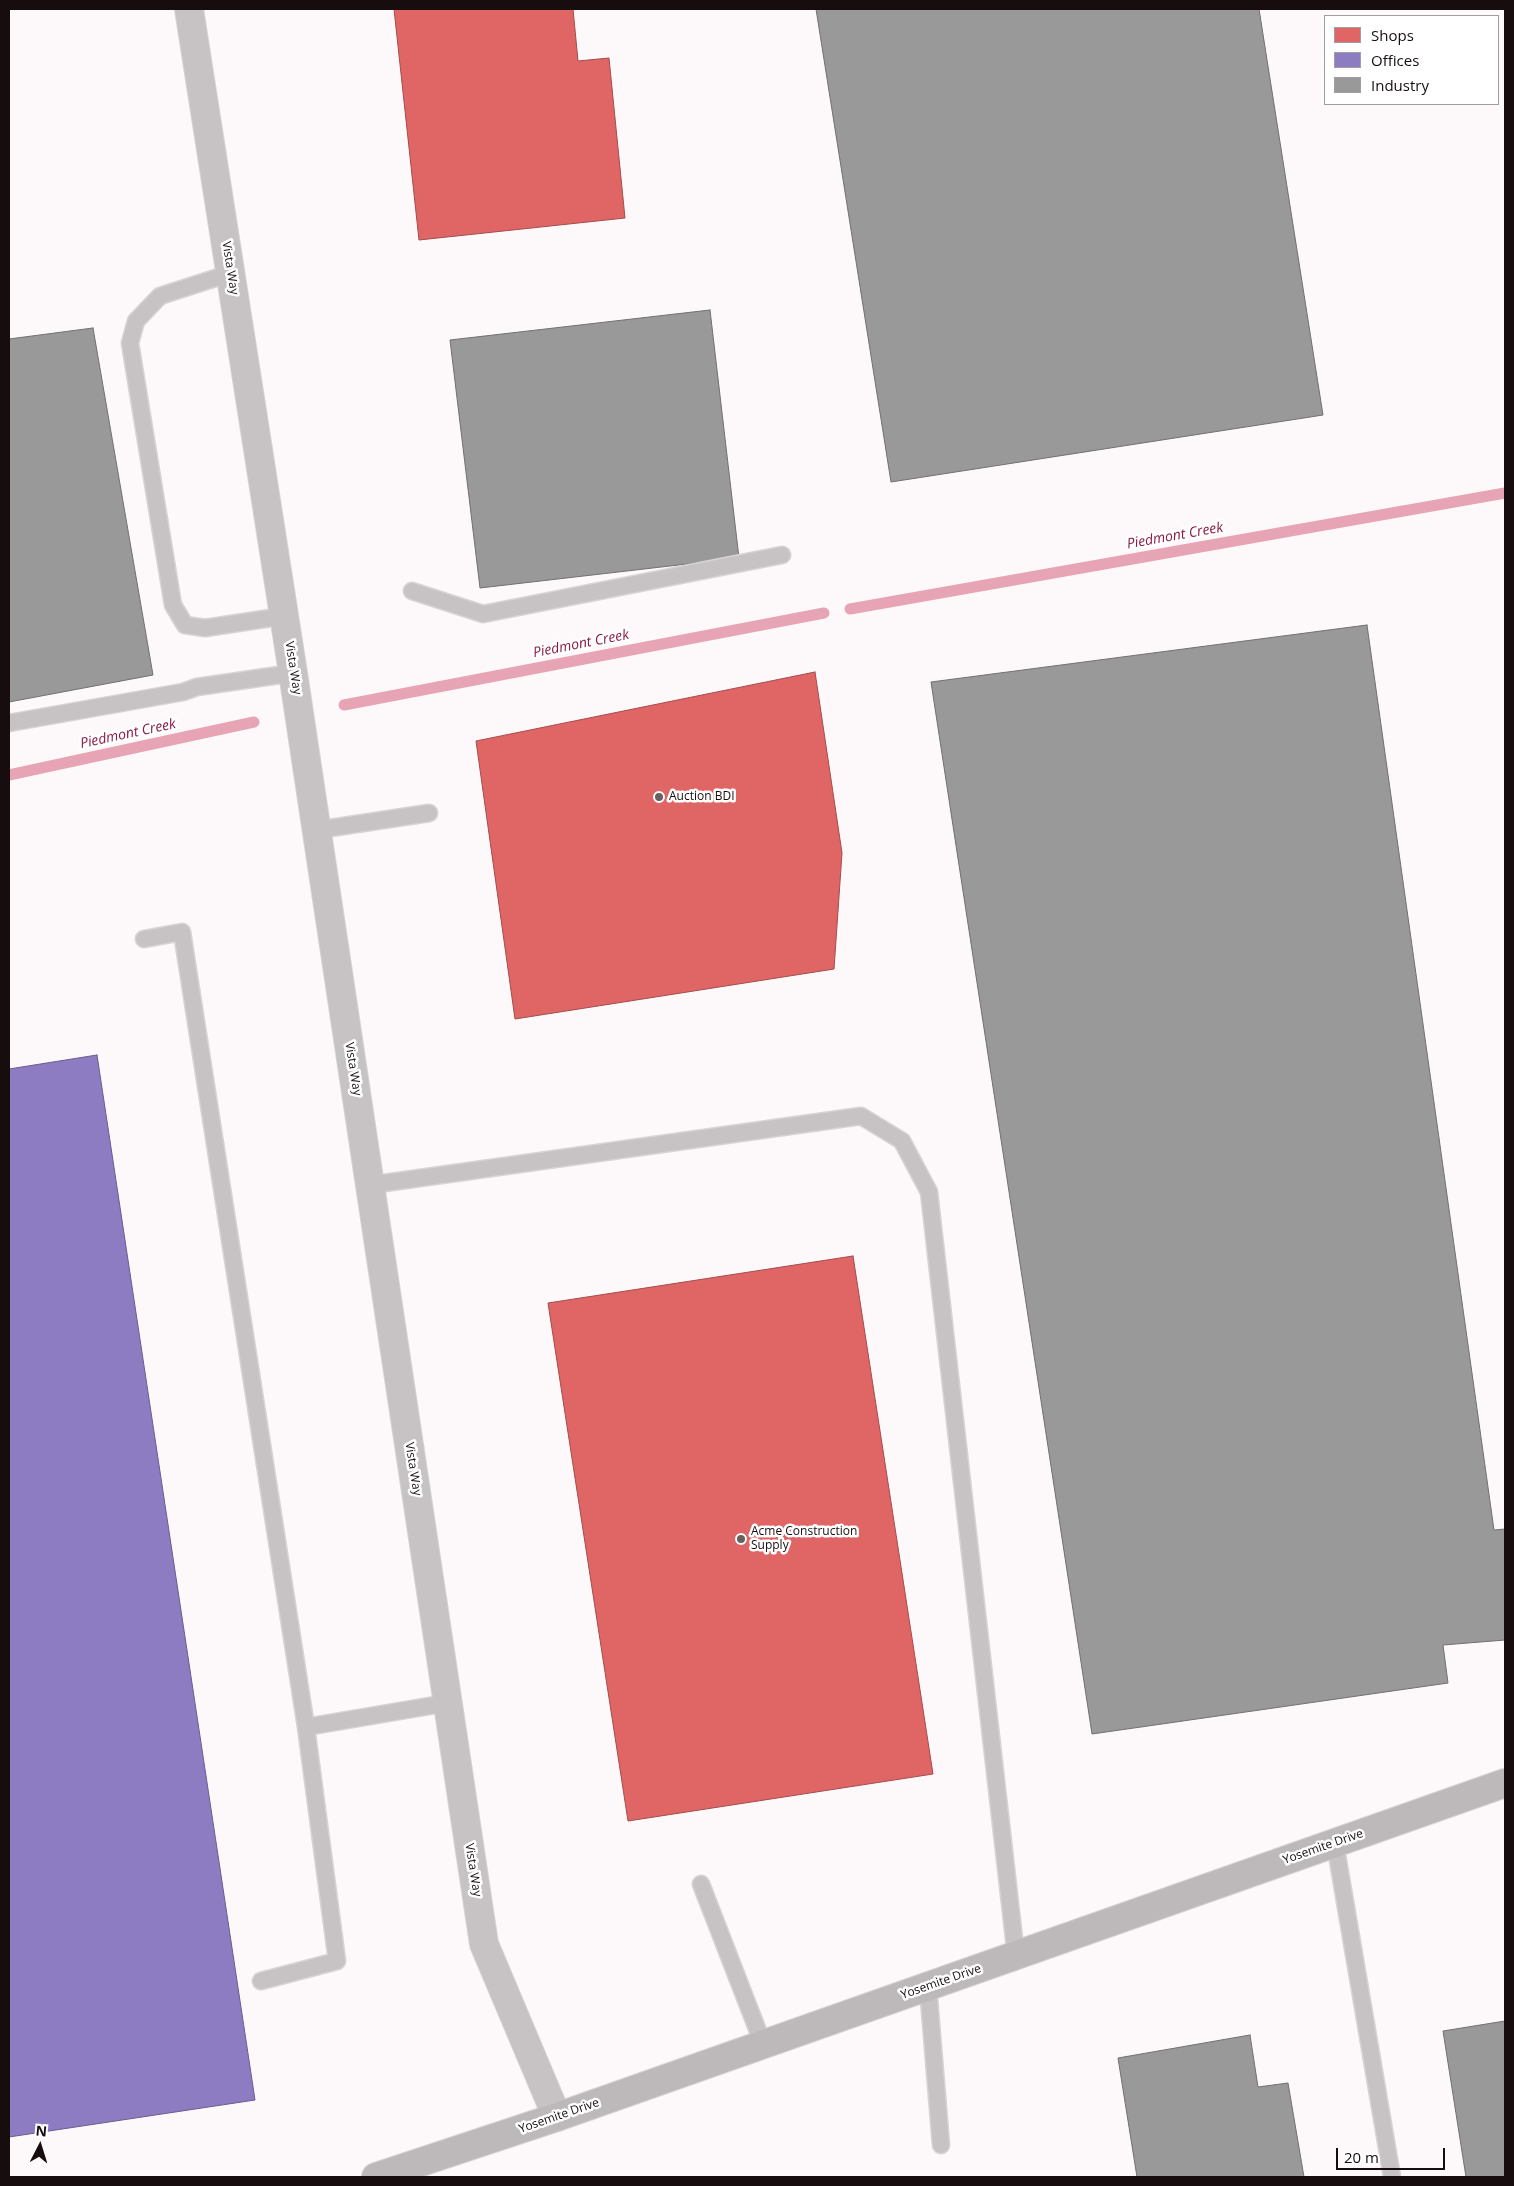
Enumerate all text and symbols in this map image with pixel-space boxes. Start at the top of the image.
legend [1324,15,1499,105]
text: Shops [1371,25,1414,45]
text: Offices [1371,50,1419,70]
text: Industry [1371,75,1429,95]
street label: Vista Way [219,240,241,296]
water label: Piedmont Creek [1126,519,1224,553]
water label: Piedmont Creek [532,626,630,662]
street label: Vista Way [282,640,304,696]
water label: Piedmont Creek [79,716,177,752]
place label: Auction BDI [669,790,735,804]
marker: Auction BDI [653,791,665,803]
street label: Vista Way [342,1041,364,1097]
street label: Vista Way [402,1441,424,1497]
place label: Acme Construction Supply [751,1525,857,1553]
marker: Acme Construction Supply [735,1533,747,1545]
street label: Yosemite Drive [1281,1827,1365,1867]
street label: Vista Way [462,1842,484,1898]
street label: Yosemite Drive [899,1962,983,2002]
street label: Yosemite Drive [517,2096,601,2136]
north arrow [15,2121,65,2171]
text: N [35,2121,48,2141]
scale bar [1339,2138,1448,2170]
text: 20 m [1344,2147,1379,2167]

